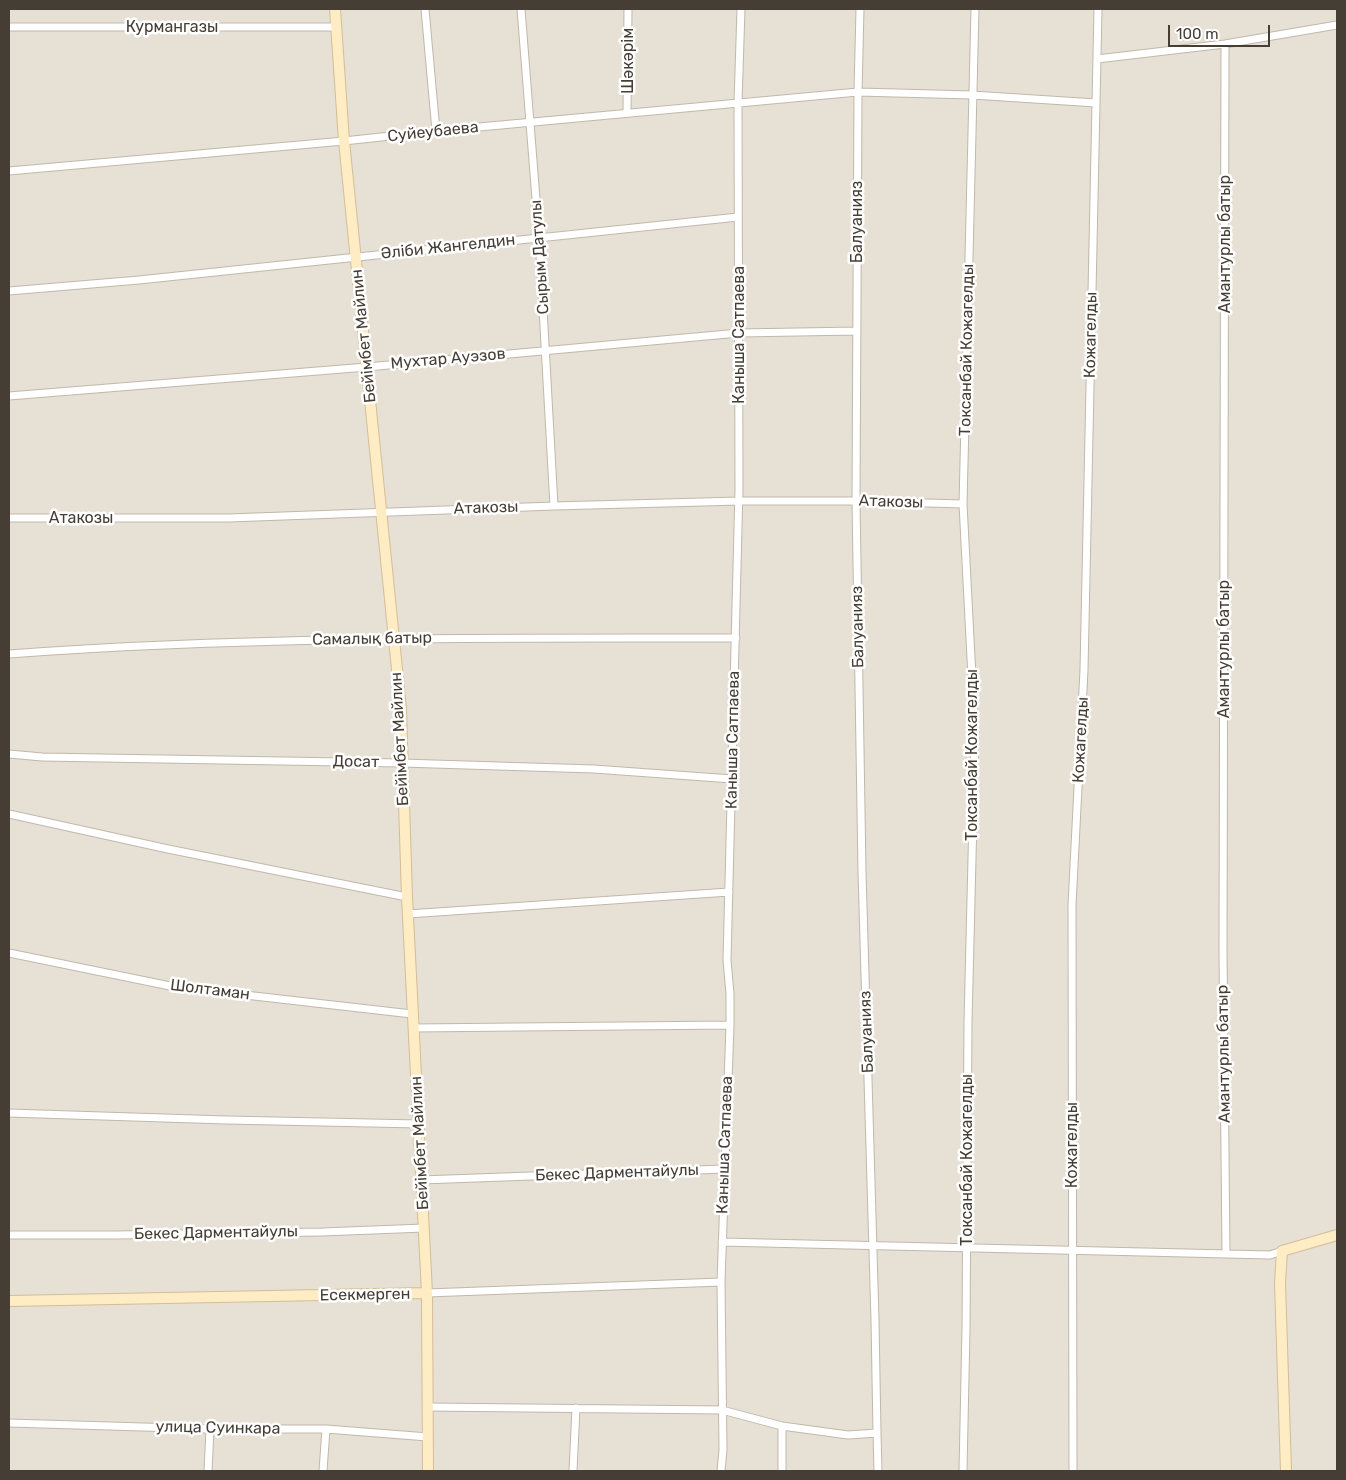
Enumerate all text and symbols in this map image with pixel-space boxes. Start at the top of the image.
scale bar [1171,15,1274,47]
street label: Курмангазы [126,17,218,37]
text: 100 m [1176,25,1218,43]
street label: Шәкәрім [618,28,638,94]
street label: Суйеубаева [387,118,479,146]
street label: Амантурлы батыр [1215,175,1235,313]
street label: Балуанияз [847,181,867,263]
street label: Сырым Датулы [526,199,554,315]
street label: Әліби Жангелдин [380,230,516,264]
street label: Токсанбай Кожагелды [956,264,978,436]
street label: Каныша Сатпаева [729,266,749,404]
street label: Бейімбет Майлин [347,268,381,404]
street label: Кожагелды [1081,292,1101,378]
street label: Мухтар Ауэзов [390,344,506,374]
street label: Атакозы [858,491,924,513]
street label: Атакозы [453,497,519,519]
street label: Атакозы [49,508,113,528]
street label: Амантурлы батыр [1214,580,1234,718]
street label: Балуанияз [848,586,868,668]
street label: Самалық батыр [312,628,432,650]
street label: Токсанбай Кожагелды [962,669,982,841]
street label: Каныша Сатпаева [722,671,744,809]
street label: Бейімбет Майлин [387,672,413,806]
street label: Кожагелды [1069,696,1093,784]
street label: Досат [333,752,379,772]
street label: Шолтаман [169,976,251,1004]
street label: Амантурлы батыр [1213,985,1235,1123]
street label: Балуанияз [856,991,878,1073]
street label: Токсанбай Кожагелды [957,1074,977,1246]
street label: Бейімбет Майлин [407,1076,433,1210]
street label: Каныша Сатпаева [713,1076,737,1214]
street label: Кожагелды [1062,1102,1082,1188]
street label: Бекес Дарментайулы [535,1161,699,1185]
street label: Бекес Дарментайулы [134,1222,298,1244]
street label: Eсекмерген [319,1285,411,1305]
street label: улица Суинкара [156,1417,280,1439]

